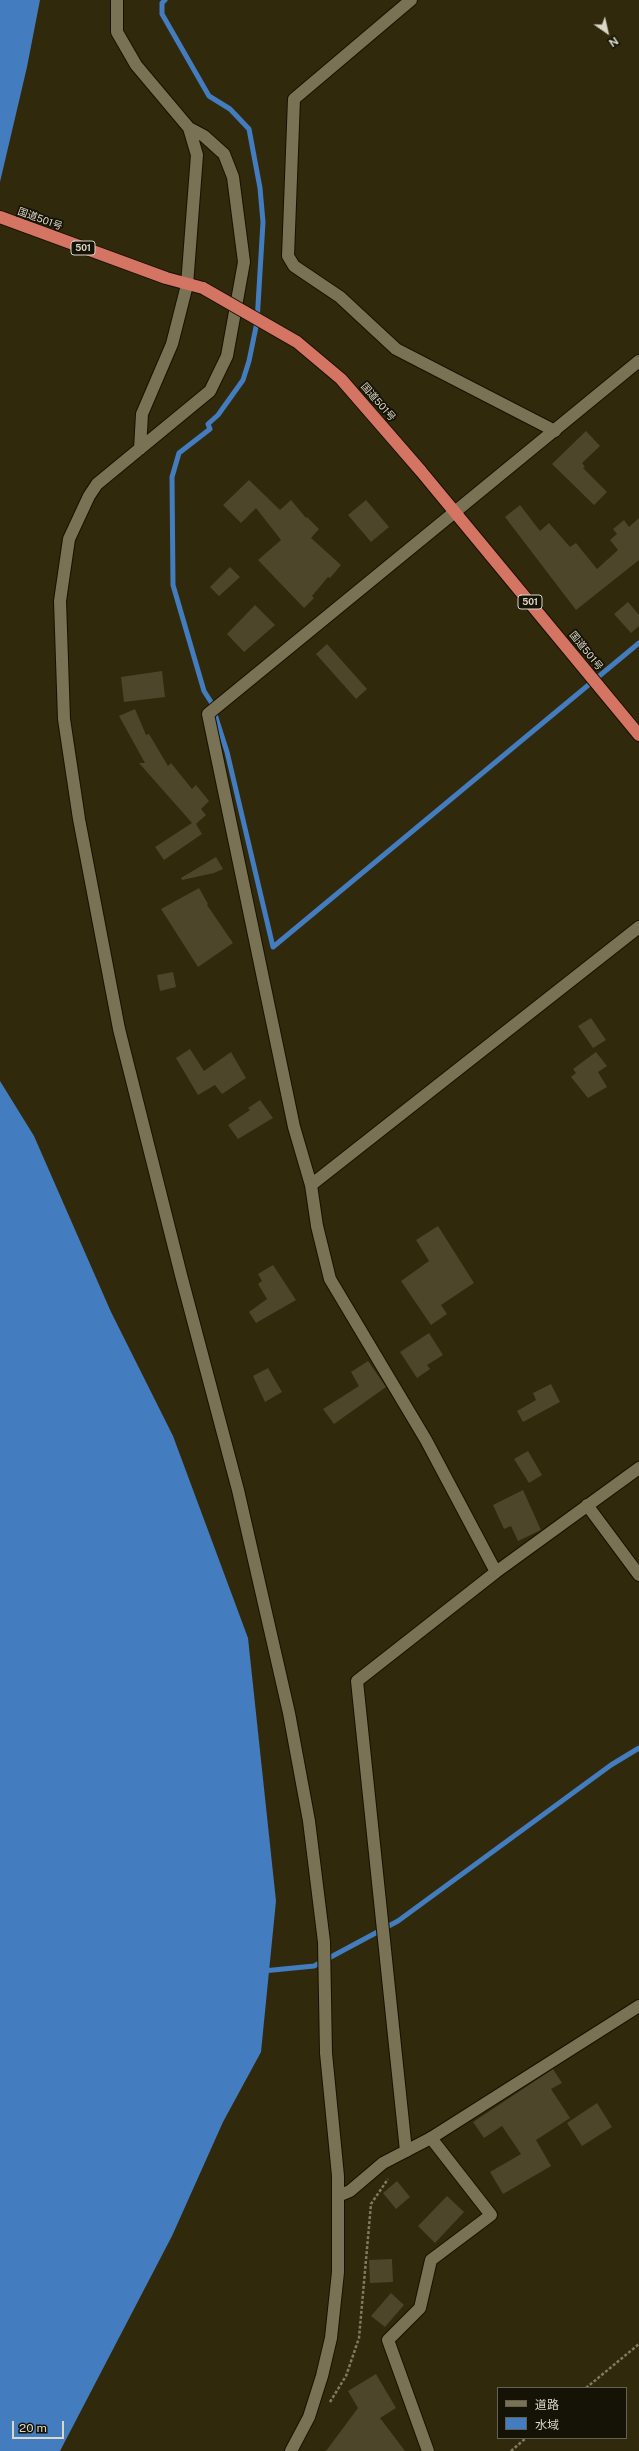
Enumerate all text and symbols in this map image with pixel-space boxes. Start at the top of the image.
north arrow [587,12,627,52]
text: N [607,35,621,49]
street label: 国道501号 [16,205,64,233]
road number: 501 [71,241,95,255]
street label: 国道501号 [358,380,398,424]
road number: 501 [518,595,542,609]
street label: 国道501号 [567,629,605,673]
legend [497,2387,627,2439]
text: 道路 [535,2398,559,2412]
scale bar [14,2413,66,2439]
text: 水域 [535,2418,559,2432]
text: 20 m [19,2421,47,2435]

